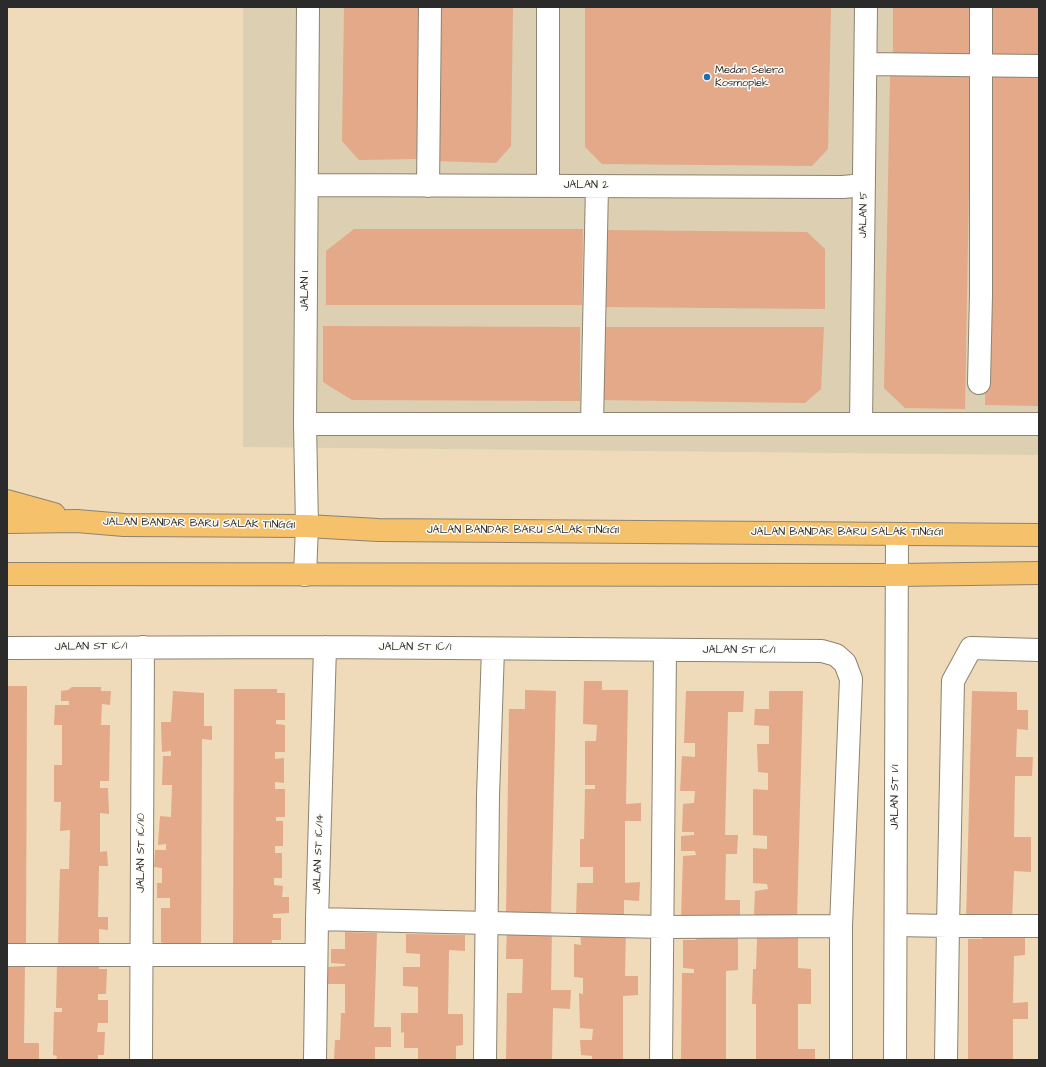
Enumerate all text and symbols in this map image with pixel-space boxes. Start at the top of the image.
place label: Medan Selera Kosmoplek [715,64,784,90]
marker: Medan Selera Kosmoplek [702,72,712,82]
street label: JALAN 2 [563,179,609,193]
street label: JALAN 5 [857,192,871,238]
street label: JALAN 1 [299,271,313,311]
street label: JALAN BANDAR BARU SALAK TINGGI [103,516,295,532]
street label: JALAN BANDAR BARU SALAK TINGGI [427,524,619,538]
street label: JALAN BANDAR BARU SALAK TINGGI [751,526,943,540]
street label: JALAN ST 1C/1 [55,640,127,654]
street label: JALAN ST 1C/1 [379,641,451,655]
street label: JALAN ST 1C/1 [703,644,775,658]
street label: JALAN ST 1/1 [889,765,903,829]
street label: JALAN ST 1C/10 [135,813,149,893]
street label: JALAN ST 1C/14 [311,814,327,894]

